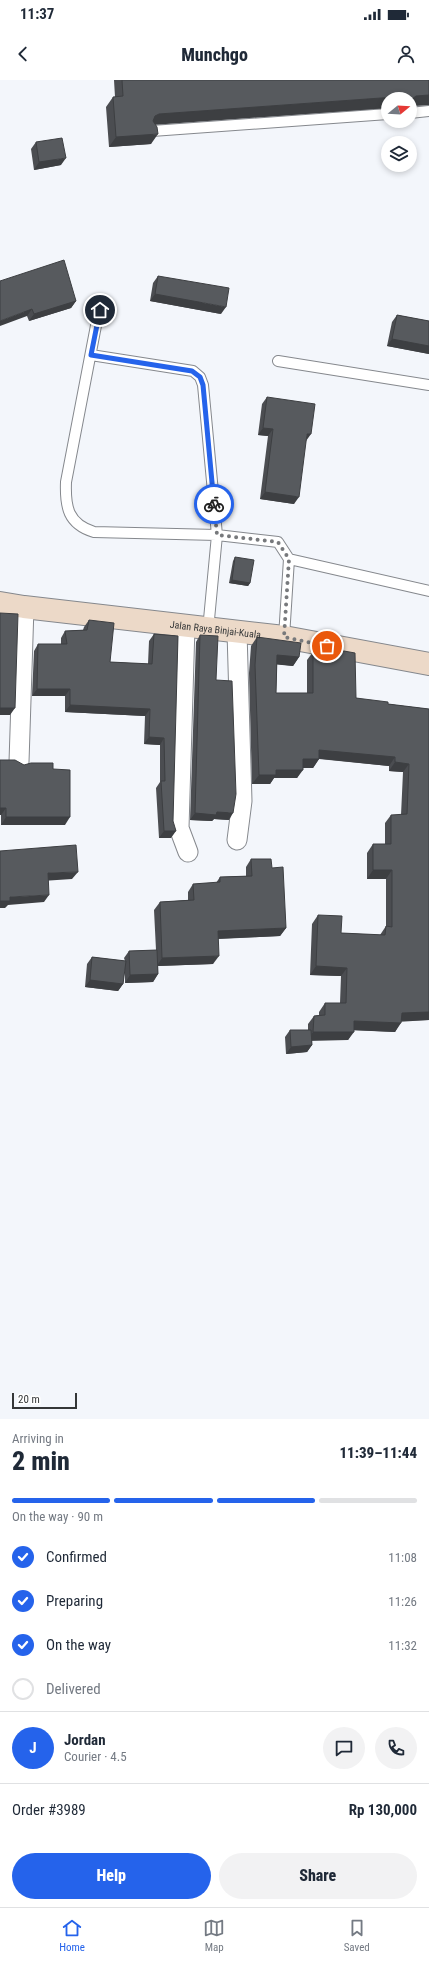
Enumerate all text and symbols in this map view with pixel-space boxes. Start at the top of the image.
text: 11:37 [20,5,54,23]
icon: back [12,43,34,65]
icon: person [395,43,417,65]
text: Munchgo [181,44,248,65]
north arrow [381,92,417,128]
map controls [381,92,417,172]
button: layers [381,136,417,172]
pin [83,293,117,327]
icon: home [89,299,111,321]
courier [194,484,234,524]
icon: bike [203,493,225,515]
street label: Jalan Raya Binjai-Kuala [169,619,262,640]
pin [310,629,344,663]
icon: bag [316,635,338,657]
scale bar [12,1391,77,1410]
text: 20 m [18,1393,40,1406]
text: Arriving in [12,1431,64,1446]
text: 11:39–11:44 [339,1444,417,1462]
text: 2 min [12,1446,70,1476]
text: On the way · 90 m [12,1509,103,1524]
icon: check [12,1546,34,1568]
text: Confirmed [46,1548,107,1566]
text: 11:08 [388,1550,417,1565]
icon: check [12,1590,34,1612]
text: Preparing [46,1592,103,1610]
text: 11:26 [388,1594,417,1609]
icon: check [12,1634,34,1656]
text: On the way [46,1636,111,1654]
text: 11:32 [388,1638,417,1653]
text: Delivered [46,1680,101,1698]
button: chat [323,1727,365,1769]
button: phone [375,1727,417,1769]
text: Jordan [64,1731,106,1749]
text: J [29,1739,37,1757]
text: Courier · 4.5 [64,1749,127,1764]
text: Order #3989 [12,1801,86,1819]
text: Rp 130,000 [349,1801,417,1819]
button: Help [12,1853,211,1899]
button: Share [219,1853,417,1899]
tab: Home [59,1917,85,1954]
tab: Map [203,1917,225,1954]
tab: Saved [344,1917,370,1954]

